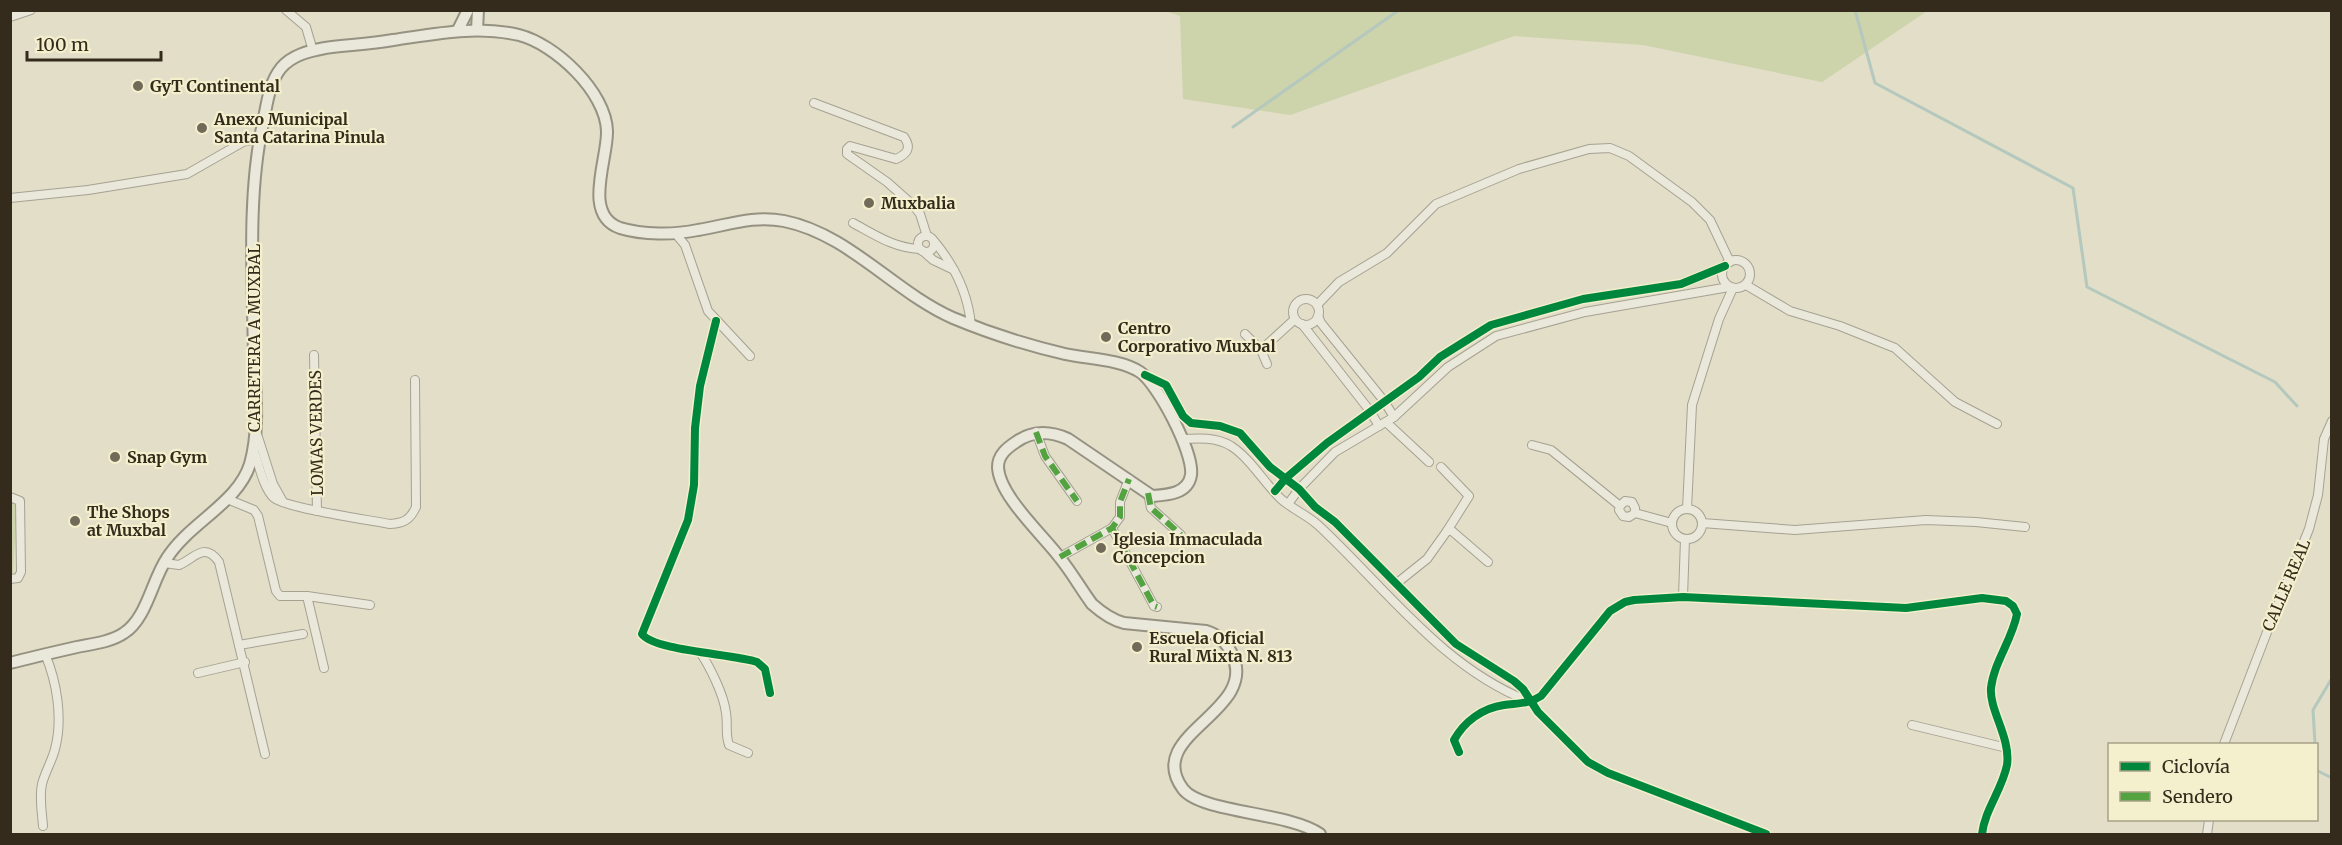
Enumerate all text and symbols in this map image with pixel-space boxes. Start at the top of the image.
scale bar [27,24,160,62]
text: 100 m [36,33,89,56]
place label: GyT Continental [150,76,280,96]
marker: GyT Continental [131,79,145,93]
place label: Anexo Municipal Santa Catarina Pinula [213,109,385,147]
marker: Anexo Municipal Santa Catarina Pinula [195,121,209,135]
place label: Muxbalia [881,193,955,213]
marker: Muxbalia [862,196,876,210]
street label: CARRETERA A MUXBAL [244,244,264,432]
place label: Centro Corporativo Muxbal [1118,318,1276,356]
marker: Centro Corporativo Muxbal [1099,330,1113,344]
street label: LOMAS VERDES [305,370,327,496]
place label: Snap Gym [127,447,207,467]
marker: Snap Gym [108,450,122,464]
place label: The Shops at Muxbal [87,502,170,540]
marker: The Shops at Muxbal [68,514,82,528]
place label: Iglesia Inmaculada Concepcion [1113,529,1262,567]
street label: CALLE REAL [2258,536,2314,634]
marker: Iglesia Inmaculada Concepcion [1094,541,1108,555]
place label: Escuela Oficial Rural Mixta N. 813 [1149,628,1293,666]
marker: Escuela Oficial Rural Mixta N. 813 [1130,640,1144,654]
legend [2108,743,2318,821]
text: Ciclovía [2162,755,2230,778]
text: Sendero [2162,785,2233,808]

